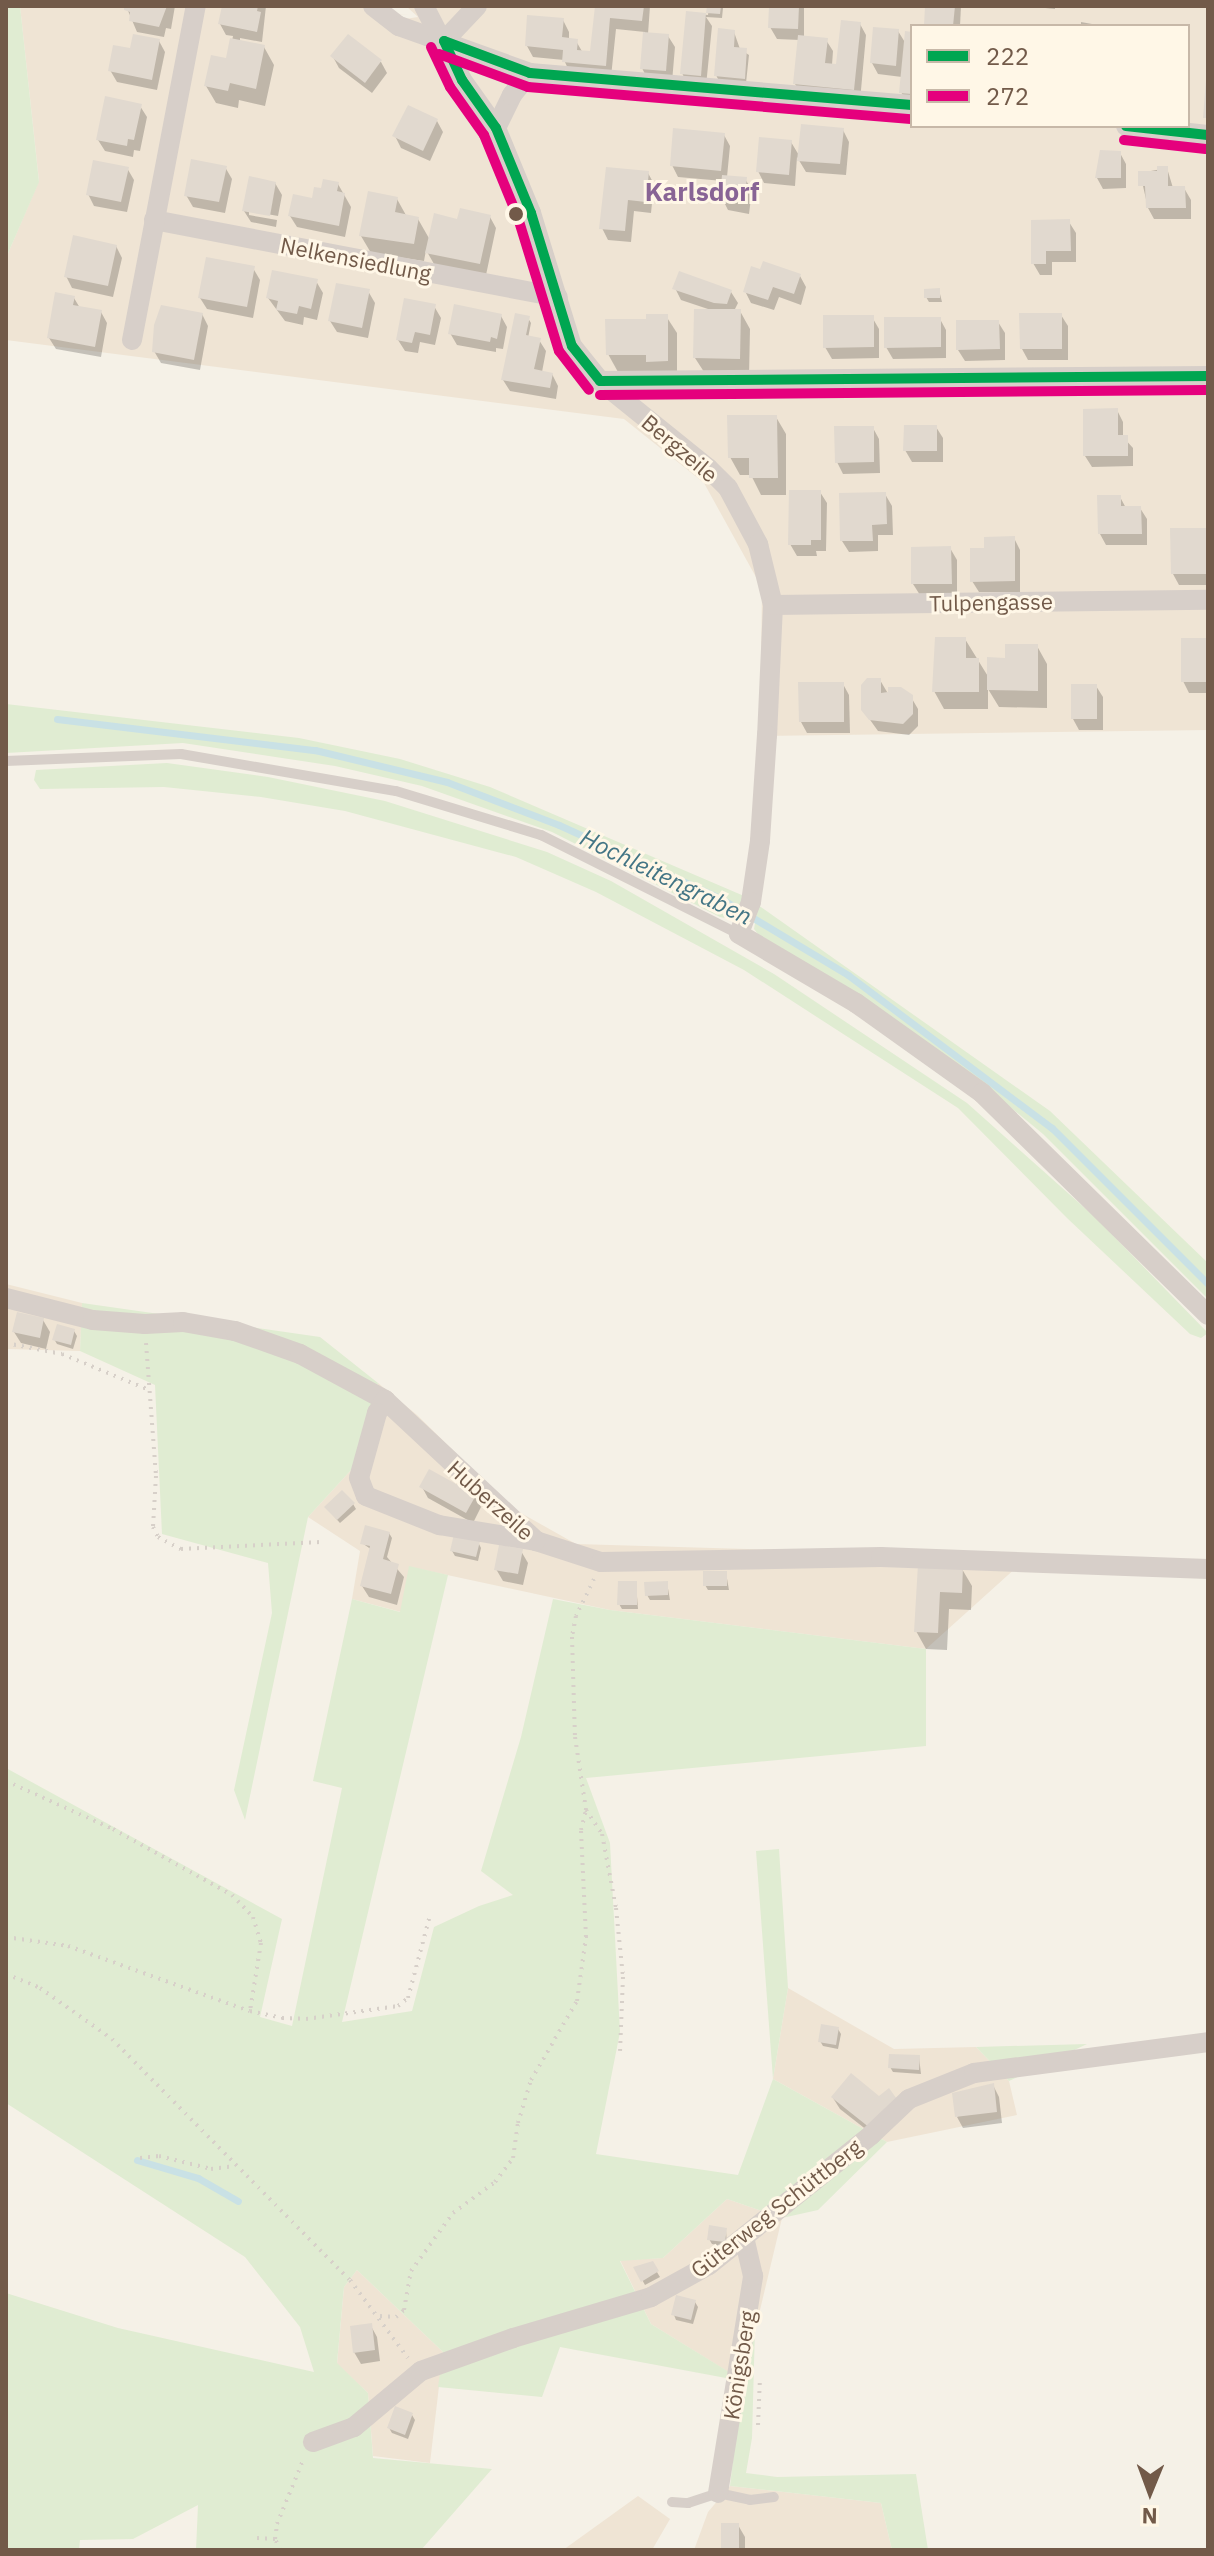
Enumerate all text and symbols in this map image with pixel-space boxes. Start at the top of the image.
legend [910,24,1190,128]
text: 222 [986,40,1029,72]
text: 272 [986,80,1029,112]
district label: Karlsdorf [645,176,759,208]
unlabelled marker [508,206,524,222]
street label: Nelkensiedlung [278,231,434,287]
street label: Bergzeile [637,409,723,487]
street label: Tulpengasse [929,588,1053,616]
water label: Hochleitengraben [575,823,757,931]
street label: Huberzeile [443,1455,539,1545]
street label: Güterweg Schüttberg [685,2133,867,2283]
street label: Königsberg [717,2309,761,2421]
north arrow [1110,2452,1190,2532]
text: N [1141,2502,1158,2531]

